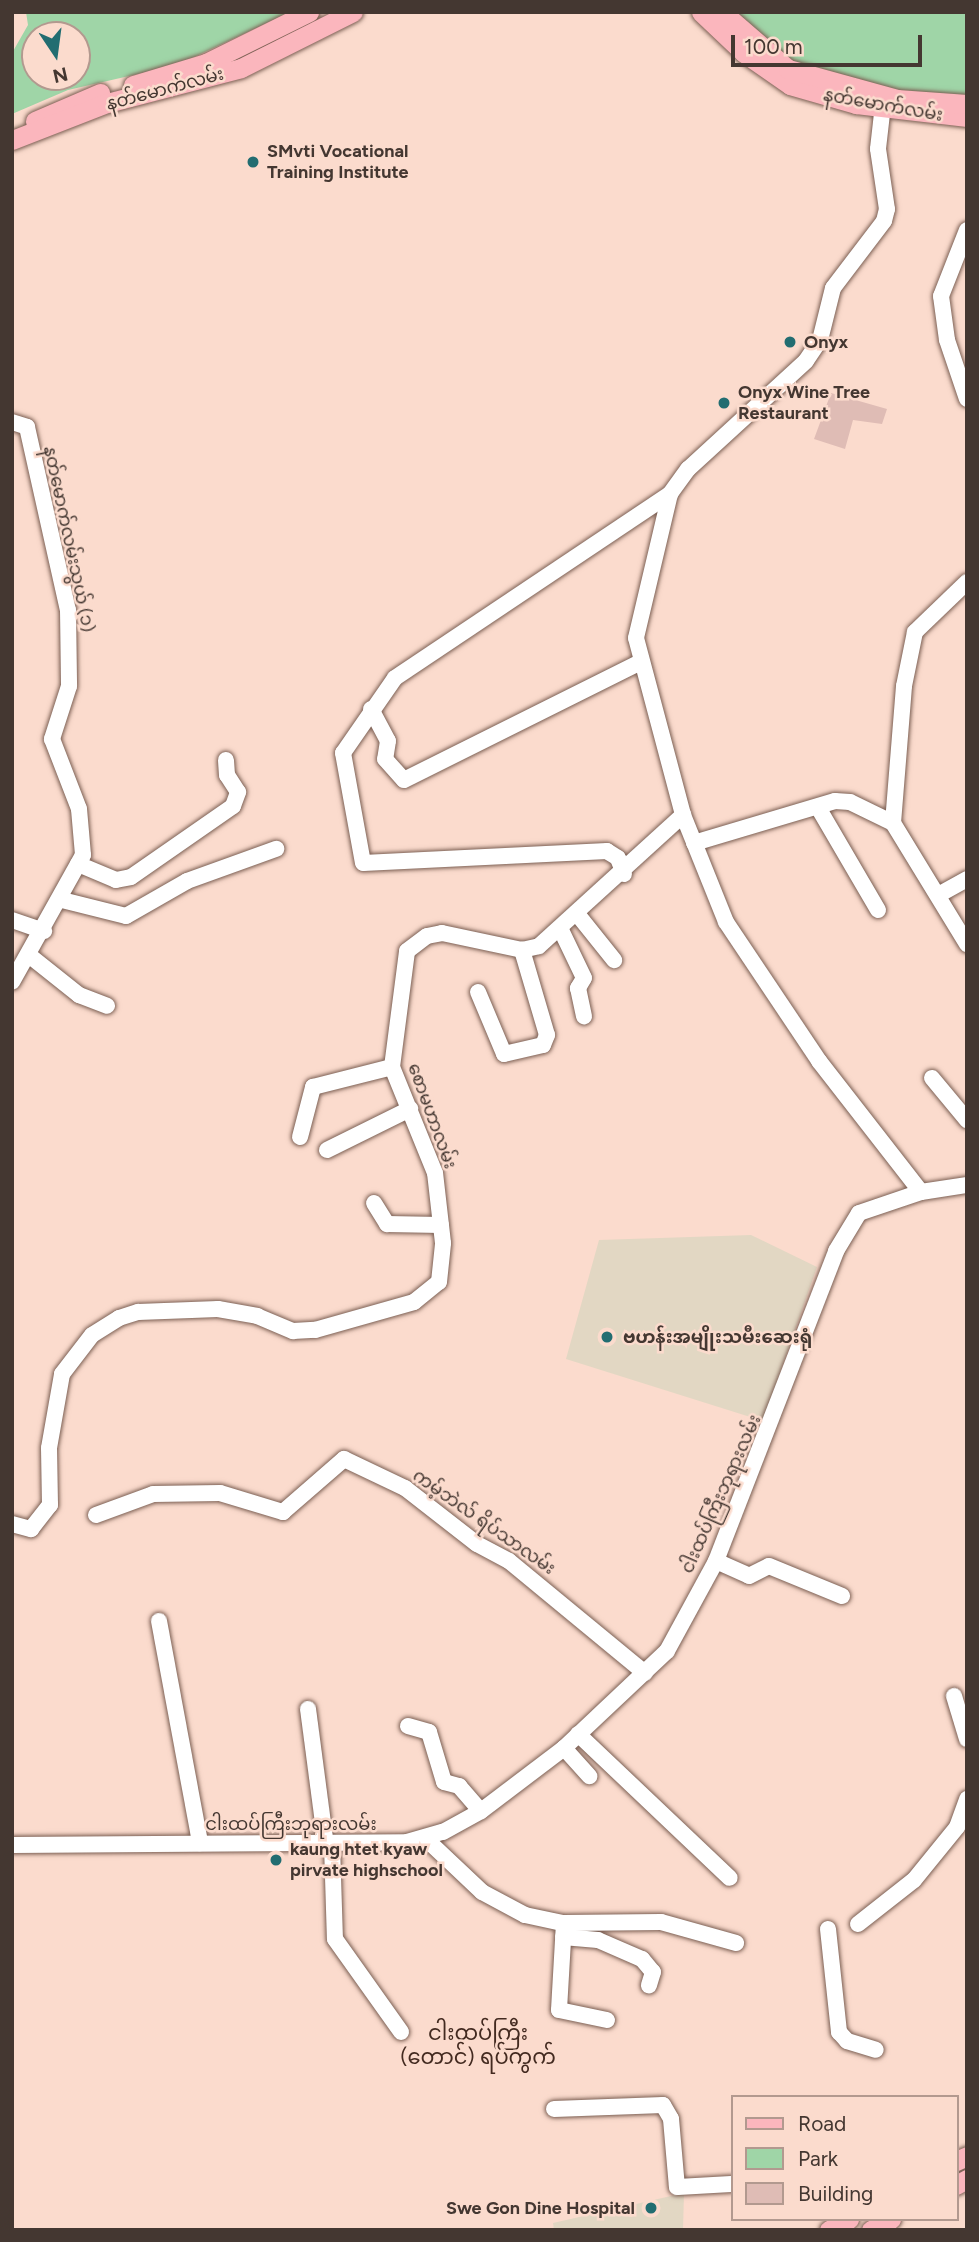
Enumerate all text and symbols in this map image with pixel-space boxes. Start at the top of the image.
north arrow [21,21,91,91]
scale bar [734,21,925,65]
text: 100 m [744,34,803,59]
text: N [51,62,70,88]
street label: နတ်မောက်လမ်း [104,63,226,115]
street label: နတ်မောက်လမ်း [822,84,944,126]
place label: SMvti Vocational Training Institute [267,141,408,184]
marker: SMvti Vocational Training Institute [245,154,261,170]
place label: Onyx [804,331,848,353]
marker: Onyx [782,334,798,350]
place label: Onyx Wine Tree Restaurant [738,382,870,424]
marker: Onyx Wine Tree Restaurant [716,395,732,411]
street label: နတ်မောက်လမ်းသွယ် (၁) [39,444,99,634]
street label: စောမဟာလမ်း [403,1060,461,1172]
place label: ဗဟန်းအမျိုးသမီးဆေးရုံ [623,1326,812,1348]
marker: ဗဟန်းအမျိုးသမီးဆေးရုံ [597,1327,617,1347]
street label: ငါးထပ်ကြီးဘုရားလမ်း [676,1411,766,1577]
street label: ကမ့်ဘဲလ် ရိပ်သာလမ်း [409,1465,559,1579]
street label: ငါးထပ်ကြီးဘုရားလမ်း [205,1813,377,1835]
place label: kaung htet kyaw pirvate highschool [290,1839,443,1882]
marker: kaung htet kyaw pirvate highschool [268,1852,284,1868]
district label: ငါးထပ်ကြီး (တောင်) ရပ်ကွက် [400,2020,556,2070]
legend [730,2095,958,2221]
text: Road [798,2111,846,2136]
text: Park [798,2146,838,2171]
text: Building [798,2181,873,2206]
place label: Swe Gon Dine Hospital [446,2197,635,2219]
marker: Swe Gon Dine Hospital [641,2198,661,2218]

